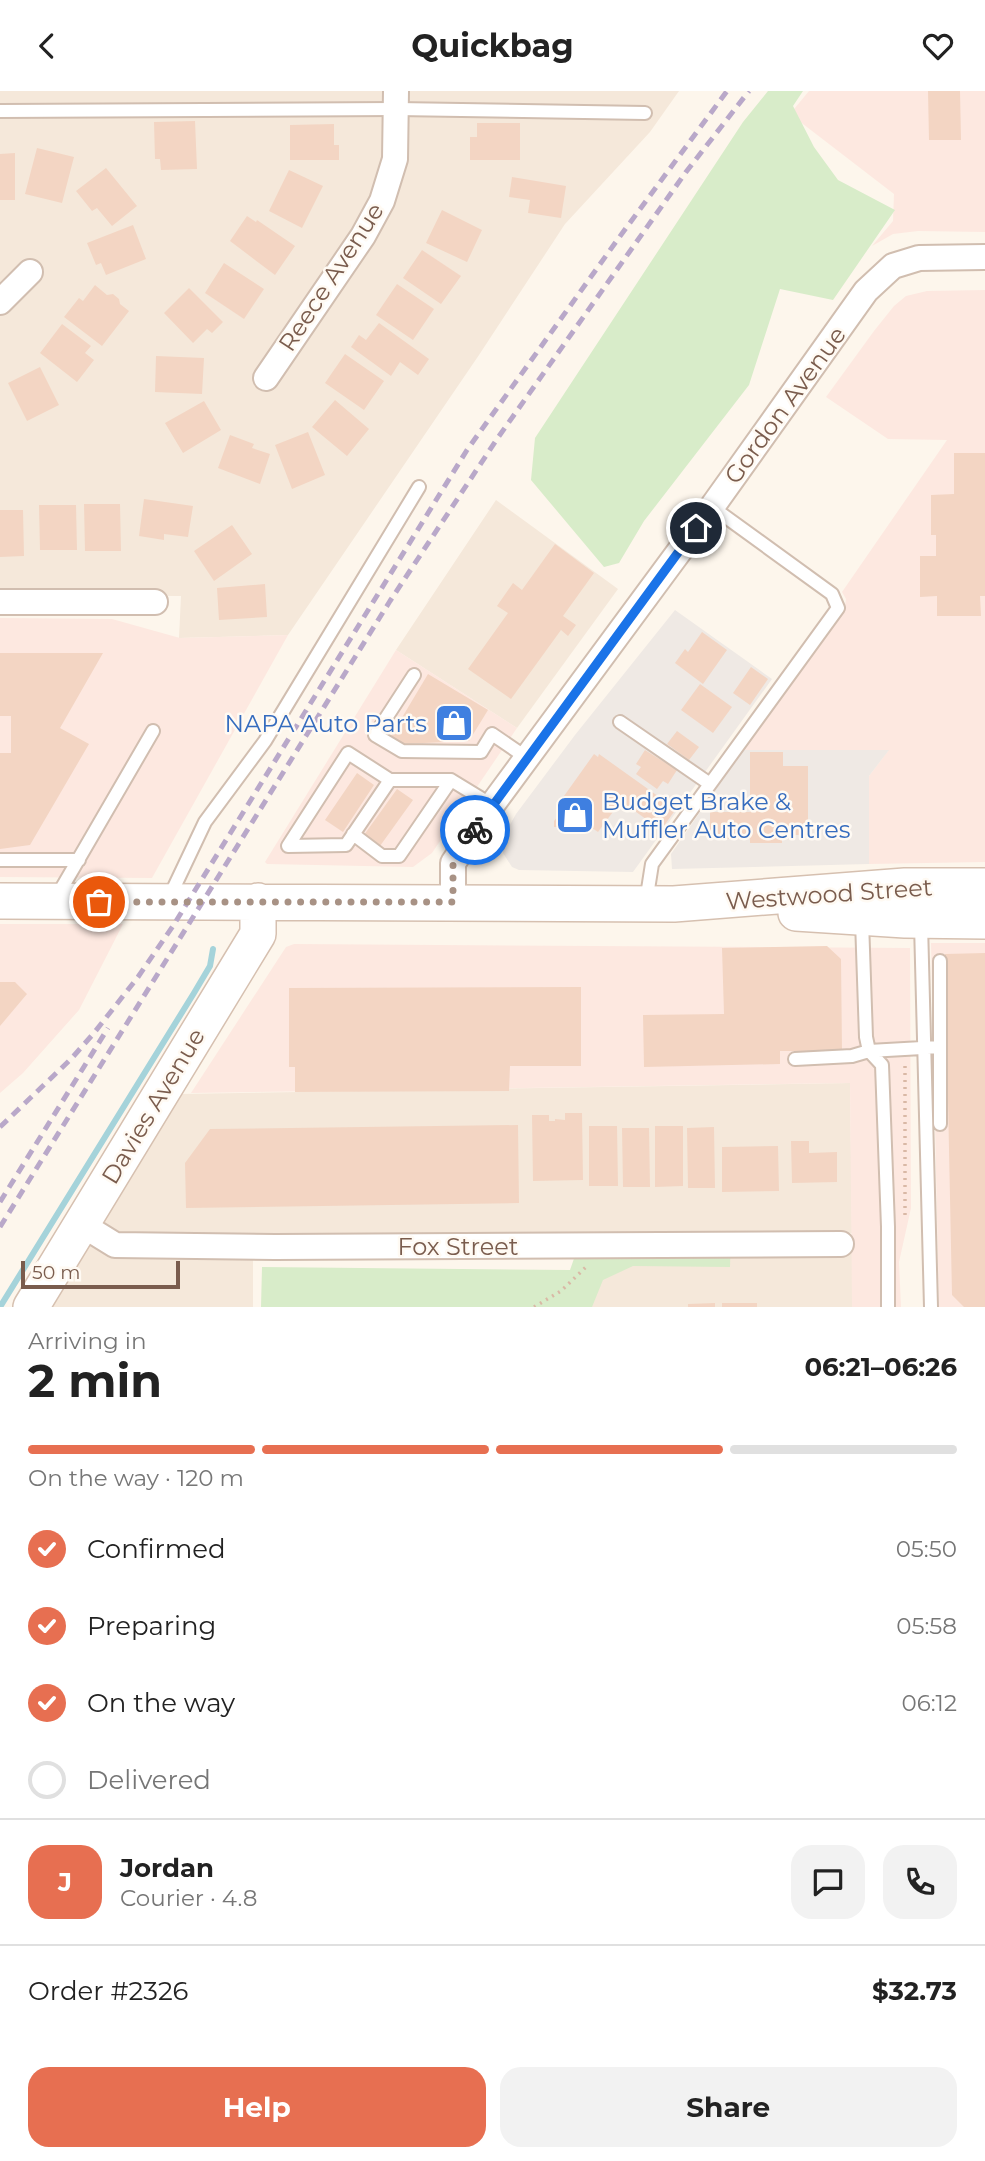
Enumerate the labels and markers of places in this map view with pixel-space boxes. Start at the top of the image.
pin [666,498,726,558]
shop icon: NAPA Auto Parts [433,702,475,744]
place label: NAPA Auto Parts [224,709,427,738]
place label: Budget Brake & Muffler Auto Centres [602,787,850,844]
shop icon: Budget Brake & Muffler Auto Centres [554,794,596,836]
pin [69,872,129,932]

